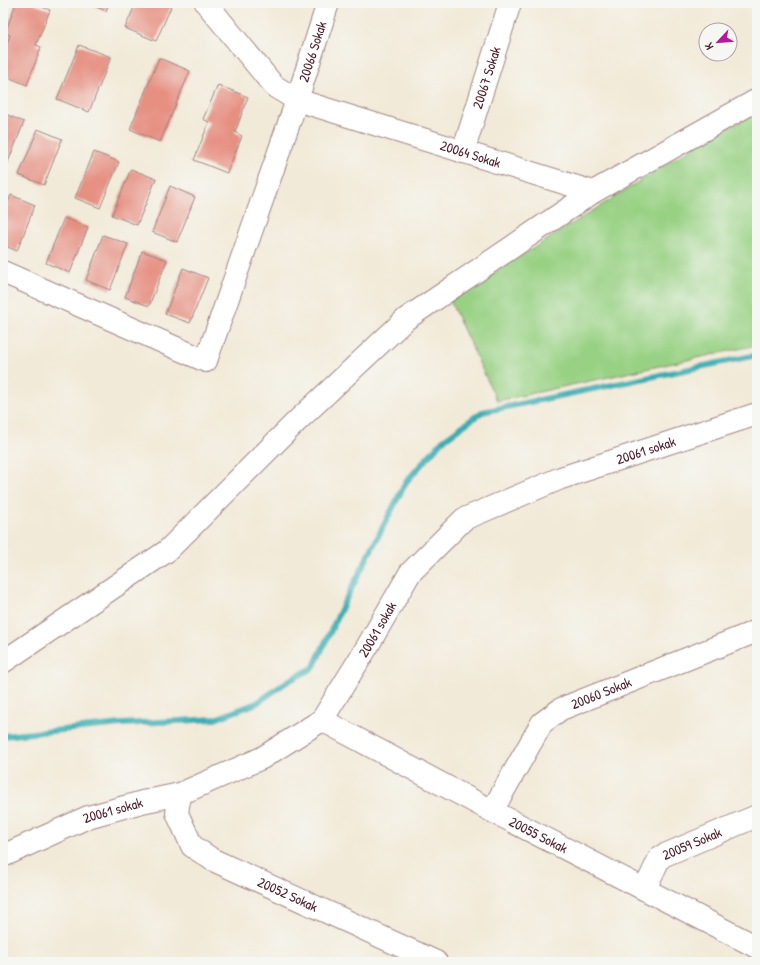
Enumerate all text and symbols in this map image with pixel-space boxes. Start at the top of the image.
street label: 20066 Sokak [293,18,331,84]
north arrow [698,22,738,62]
text: K [701,41,717,52]
street label: 20067 Sokak [467,44,505,111]
street label: 20064 Sokak [438,135,504,172]
street label: 20061 sokak [614,431,678,468]
street label: 20061 sokak [353,598,401,660]
street label: 20060 Sokak [568,672,634,713]
street label: 20061 sokak [79,792,145,827]
street label: 20055 Sokak [506,811,571,857]
street label: 20059 Sokak [659,822,724,864]
street label: 20052 Sokak [255,872,321,916]

